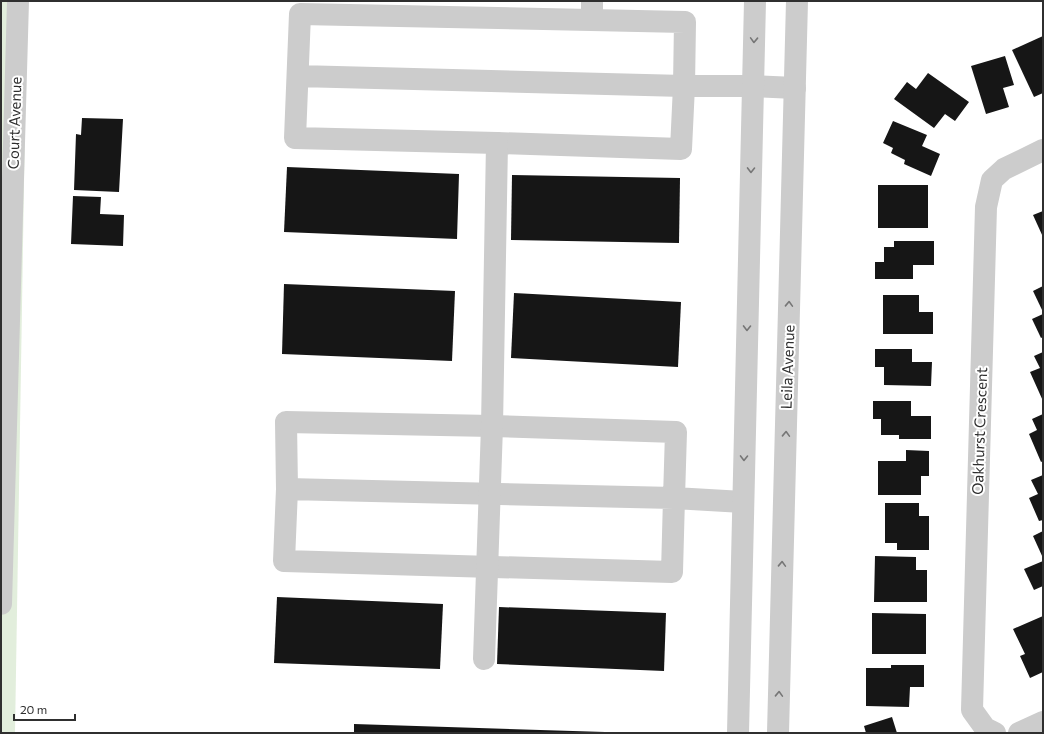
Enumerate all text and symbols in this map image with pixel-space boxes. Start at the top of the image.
one-way arrow [750,37,758,43]
street label: Court Avenue [3,76,25,170]
one-way arrow [747,167,755,173]
one-way arrow [785,301,793,307]
street label: Leila Avenue [777,324,797,410]
one-way arrow [743,325,751,331]
street label: Oakhurst Crescent [968,367,990,495]
one-way arrow [782,431,790,437]
one-way arrow [740,455,749,461]
one-way arrow [778,561,787,567]
one-way arrow [775,691,783,697]
scale bar [14,696,75,722]
text: 20 m [20,702,47,716]

